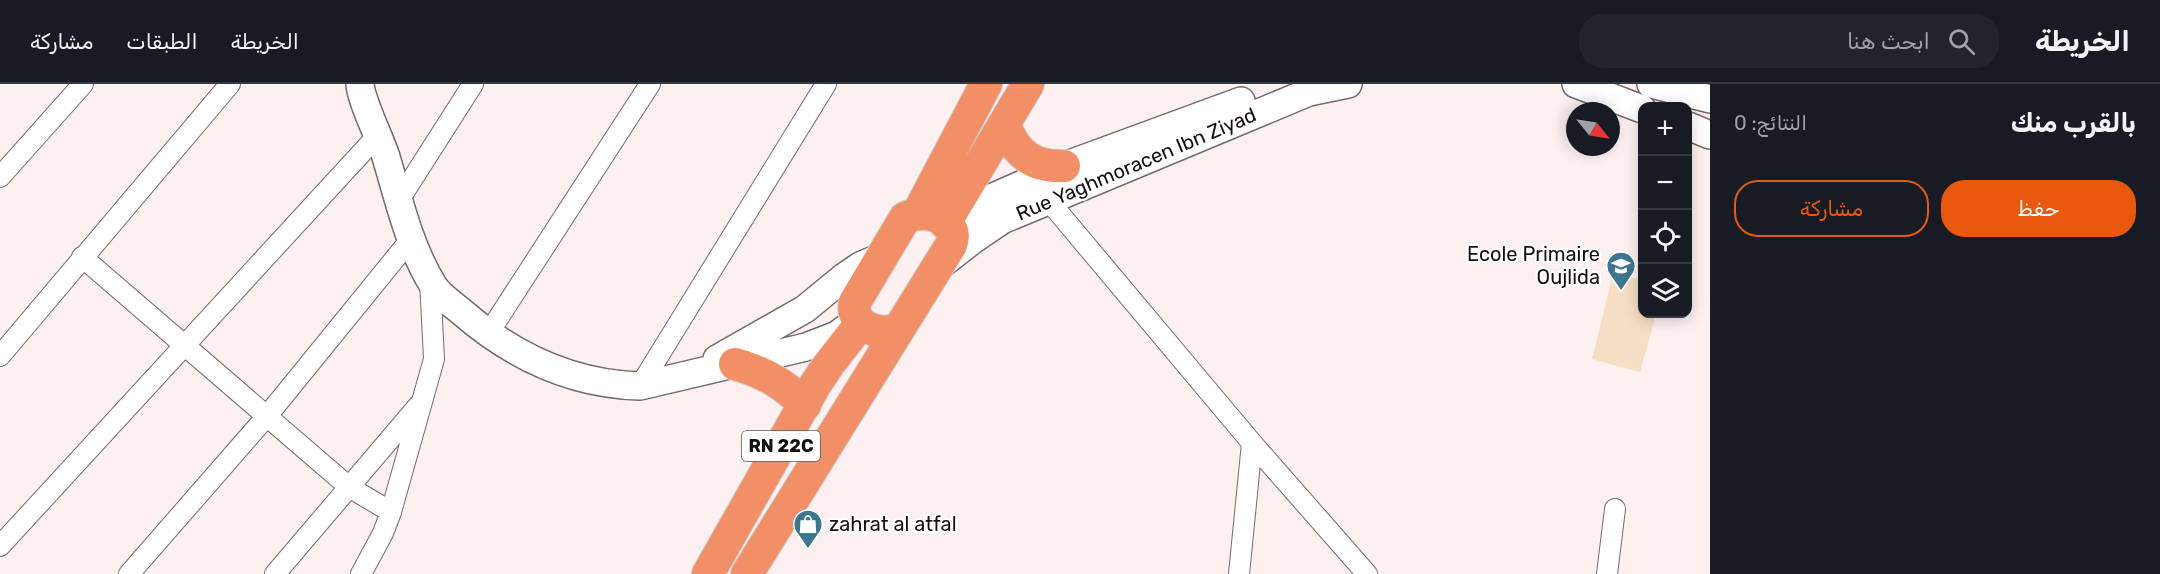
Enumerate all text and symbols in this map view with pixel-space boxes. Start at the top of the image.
search box [1579,14,1999,68]
icon: search [1945,25,1978,58]
text: الخريطة [2035,25,2130,58]
text: ابحث هنا [1847,28,1930,55]
text: مشاركة [30,29,93,54]
text: الطبقات [126,29,198,54]
text: الخريطة [231,29,299,54]
street label: Rue Yaghmoracen Ibn Ziyad [1012,102,1260,226]
north arrow [1566,102,1620,156]
map controls [1638,102,1692,318]
button: + [1638,102,1692,156]
text: بالقرب منك [2011,108,2136,139]
text: النتائج: 0 [1734,111,1807,135]
button: − [1638,156,1692,210]
button: مشاركة [1734,180,1929,237]
button: حفظ [1941,180,2136,237]
button: locate [1638,210,1692,264]
place label: Ecole Primaire Oujlida [1467,242,1600,289]
school or university icon: Ecole Primaire Oujlida [1605,250,1637,292]
button: layers [1638,264,1692,318]
road number: RN 22C [742,431,820,461]
shop icon: zahrat al atfal [792,508,824,550]
place label: zahrat al atfal [829,512,957,536]

